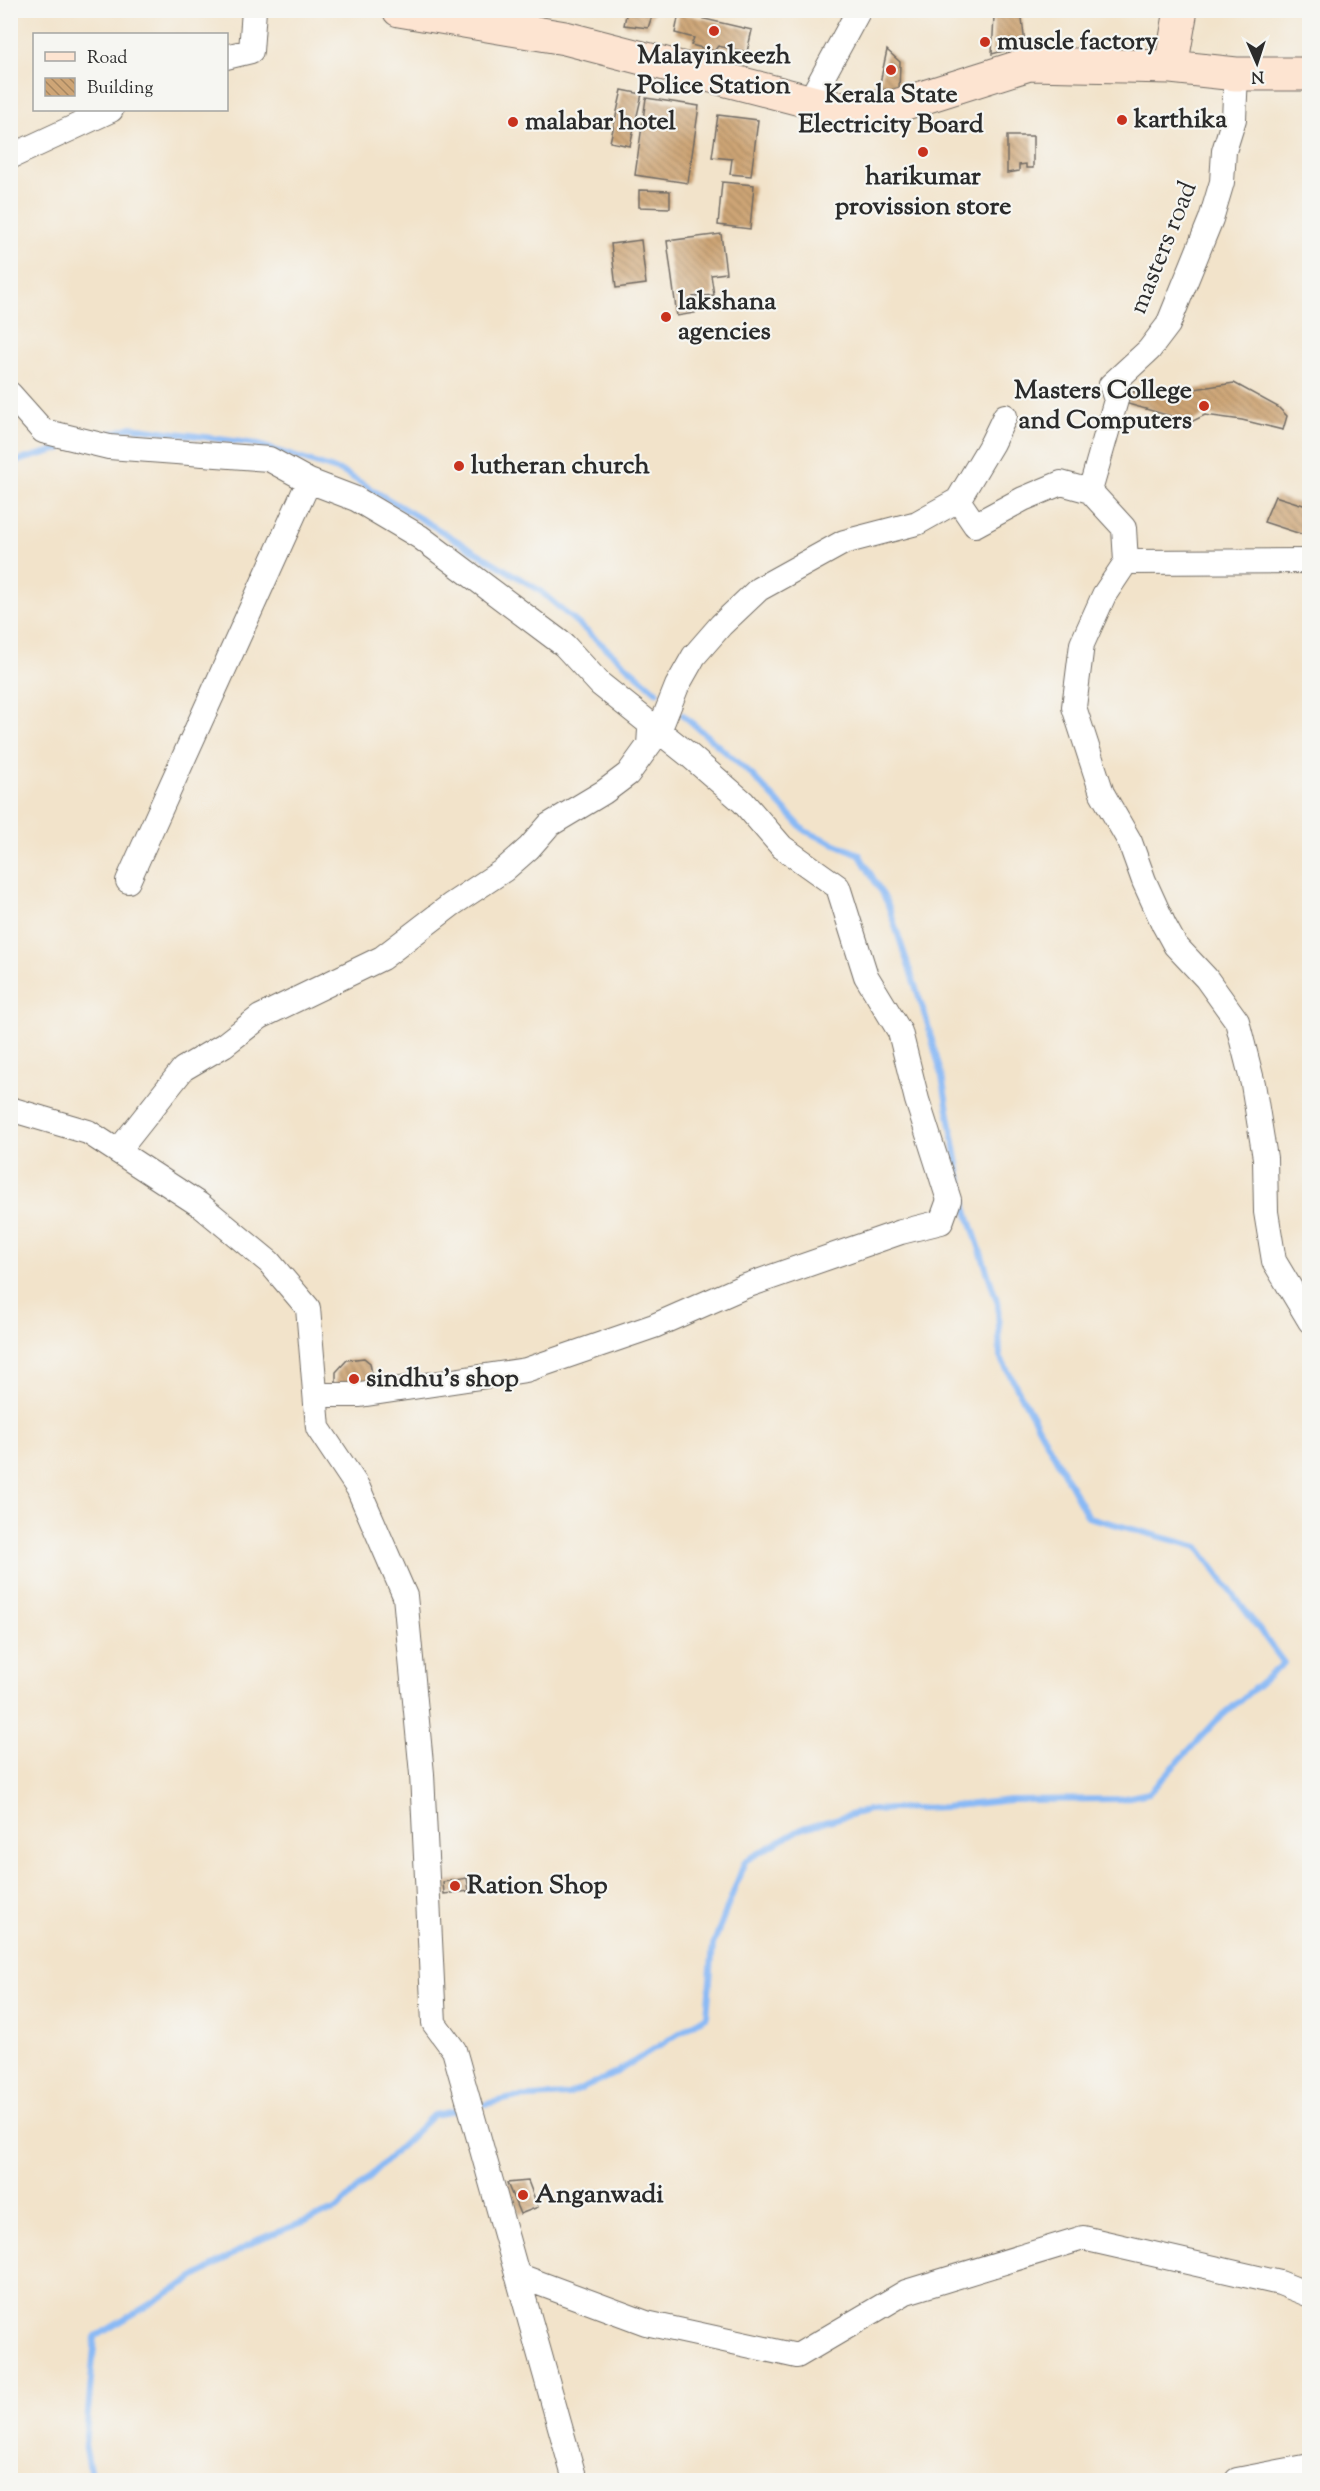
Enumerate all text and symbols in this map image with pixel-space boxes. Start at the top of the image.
marker: Malayinkeezh Police Station [707,24,721,38]
place label: muscle factory [997,24,1158,61]
legend [33,33,228,111]
north arrow [1227,33,1287,93]
marker: muscle factory [978,35,992,49]
place label: Malayinkeezh Police Station [637,38,791,105]
text: Road [87,46,127,72]
marker: Kerala State Electricity Board [884,63,898,77]
text: N [1250,64,1265,87]
text: Building [87,76,153,102]
place label: Kerala State Electricity Board [798,77,984,144]
place label: karthika [1133,102,1227,139]
place label: malabar hotel [525,104,677,141]
marker: karthika [1115,113,1129,127]
marker: malabar hotel [506,115,520,129]
marker: harikumar provission store [916,145,930,159]
place label: harikumar provission store [835,159,1011,226]
street label: masters road [1121,176,1208,320]
place label: lakshana agencies [678,284,776,351]
marker: lakshana agencies [659,310,673,324]
place label: Masters College and Computers [1014,373,1192,440]
marker: Masters College and Computers [1197,399,1211,413]
place label: lutheran church [471,448,651,485]
marker: lutheran church [452,459,466,473]
place label: sindhu's shop [366,1361,519,1398]
marker: sindhu's shop [347,1372,361,1386]
place label: Ration Shop [467,1868,608,1905]
marker: Ration Shop [448,1879,462,1893]
place label: Anganwadi [535,2177,664,2214]
marker: Anganwadi [516,2188,530,2202]

